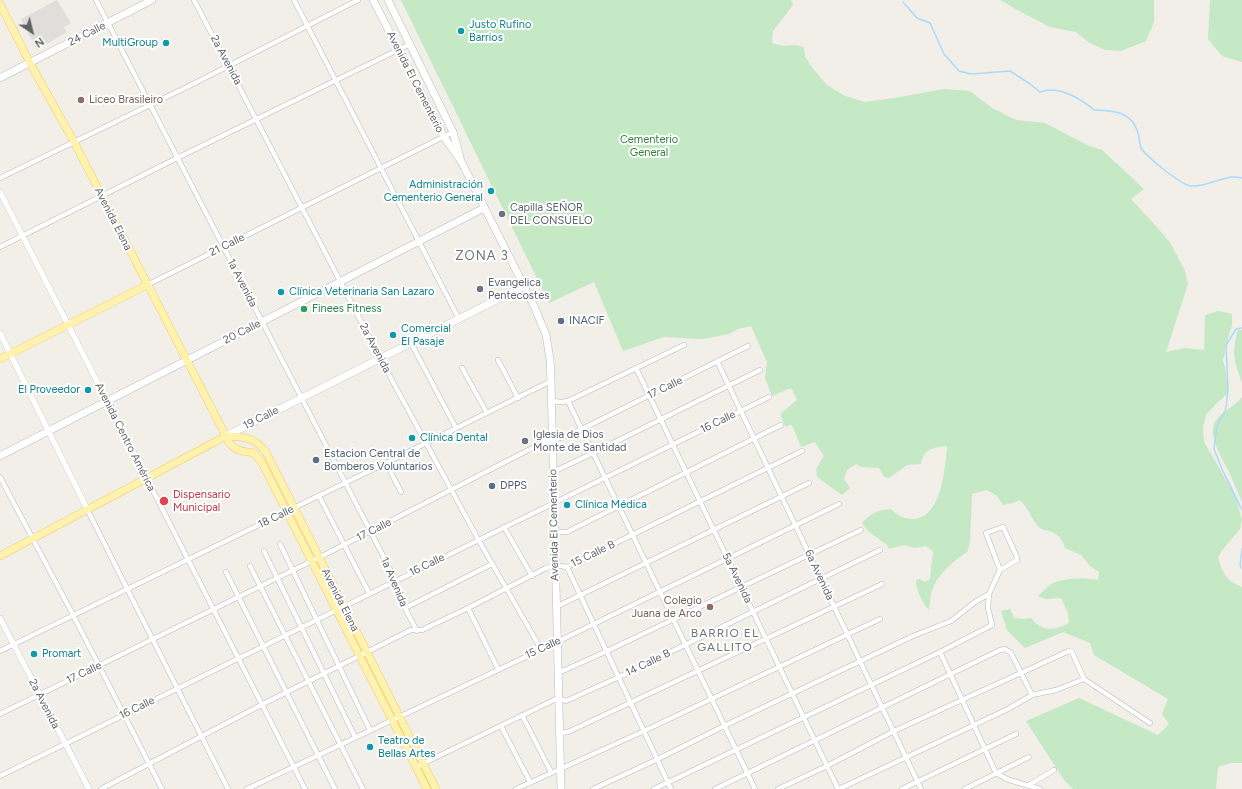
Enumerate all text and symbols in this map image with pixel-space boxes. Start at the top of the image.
north arrow [12,12,52,52]
place label: Justo Rufino Barrios [469,18,531,44]
street label: 24 Calle [66,19,108,49]
marker: Justo Rufino Barrios [456,26,466,36]
street label: Avenida El Cementerio [384,29,446,135]
street label: 2a Avenida [207,33,245,87]
text: N [32,34,46,50]
place label: MultiGroup [102,36,158,50]
marker: MultiGroup [161,38,171,48]
place label: Liceo Brasileiro [89,93,163,107]
marker: Liceo Brasileiro [76,95,86,105]
park label: Cementerio General [620,133,678,159]
place label: Administración Cementerio General [384,178,483,204]
street label: Avenida Elena [91,185,135,253]
marker: Administración Cementerio General [486,186,496,196]
place label: Capilla SEÑOR DEL CONSUELO [510,201,593,227]
marker: Capilla SEÑOR DEL CONSUELO [497,209,507,219]
street label: 21 Calle [207,231,247,259]
district label: ZONA 3 [455,248,509,264]
street label: 1a Avenida [224,257,260,309]
place label: Evangelica Pentecostes [488,276,549,302]
marker: Evangelica Pentecostes [475,284,485,294]
place label: Clínica Veterinaria San Lazaro [289,285,434,299]
marker: Clínica Veterinaria San Lazaro [276,287,286,297]
place label: Finees Fitness [312,302,382,316]
marker: Finees Fitness [299,304,309,314]
place label: INACIF [569,314,605,328]
marker: INACIF [556,316,566,326]
street label: 20 Calle [221,317,263,347]
street label: 2a Avenida [356,321,394,375]
place label: Comercial El Pasaje [401,322,451,348]
marker: Comercial El Pasaje [388,330,398,340]
street label: 17 Calle [645,374,685,402]
street label: Avenida Centro América [92,381,158,493]
place label: El Proveedor [18,383,80,397]
marker: El Proveedor [83,385,93,395]
street label: 19 Calle [241,404,281,432]
street label: 16 Calle [698,408,738,436]
place label: Iglesia de Dios Monte de Santidad [533,428,627,454]
place label: Clínica Dental [420,431,488,445]
marker: Clínica Dental [407,433,417,443]
marker: Iglesia de Dios Monte de Santidad [520,436,530,446]
place label: Estacion Central de Bomberos Voluntarios [324,447,433,473]
marker: Estacion Central de Bomberos Voluntarios [311,455,321,465]
street label: Avenida El Cementerio [546,469,562,581]
place label: DPPS [500,479,527,493]
marker: DPPS [487,481,497,491]
place label: Dispensario Municipal [173,488,230,514]
marker: Dispensario Municipal [158,495,170,507]
place label: Clínica Médica [575,498,647,512]
marker: Clínica Médica [562,500,572,510]
street label: 18 Calle [256,503,296,531]
street label: 17 Calle [354,516,394,544]
street label: 15 Calle B [569,538,617,570]
street label: 6a Avenida [802,548,836,602]
street label: 16 Calle [407,551,447,579]
street label: 5a Avenida [719,551,755,605]
street label: 1a Avenida [378,555,410,609]
street label: Avenida Elena [318,566,362,634]
place label: Colegio Juana de Arco [631,594,702,620]
marker: Colegio Juana de Arco [705,602,715,612]
district label: BARRIO EL GALLITO [691,626,759,654]
street label: 15 Calle [523,634,563,662]
place label: Promart [42,647,81,661]
street label: 14 Calle B [624,647,672,679]
marker: Promart [29,649,39,659]
street label: 17 Calle [64,659,104,687]
street label: 2a Avenida [26,677,62,731]
street label: 16 Calle [117,694,157,722]
place label: Teatro de Bellas Artes [378,734,435,760]
marker: Teatro de Bellas Artes [365,742,375,752]

